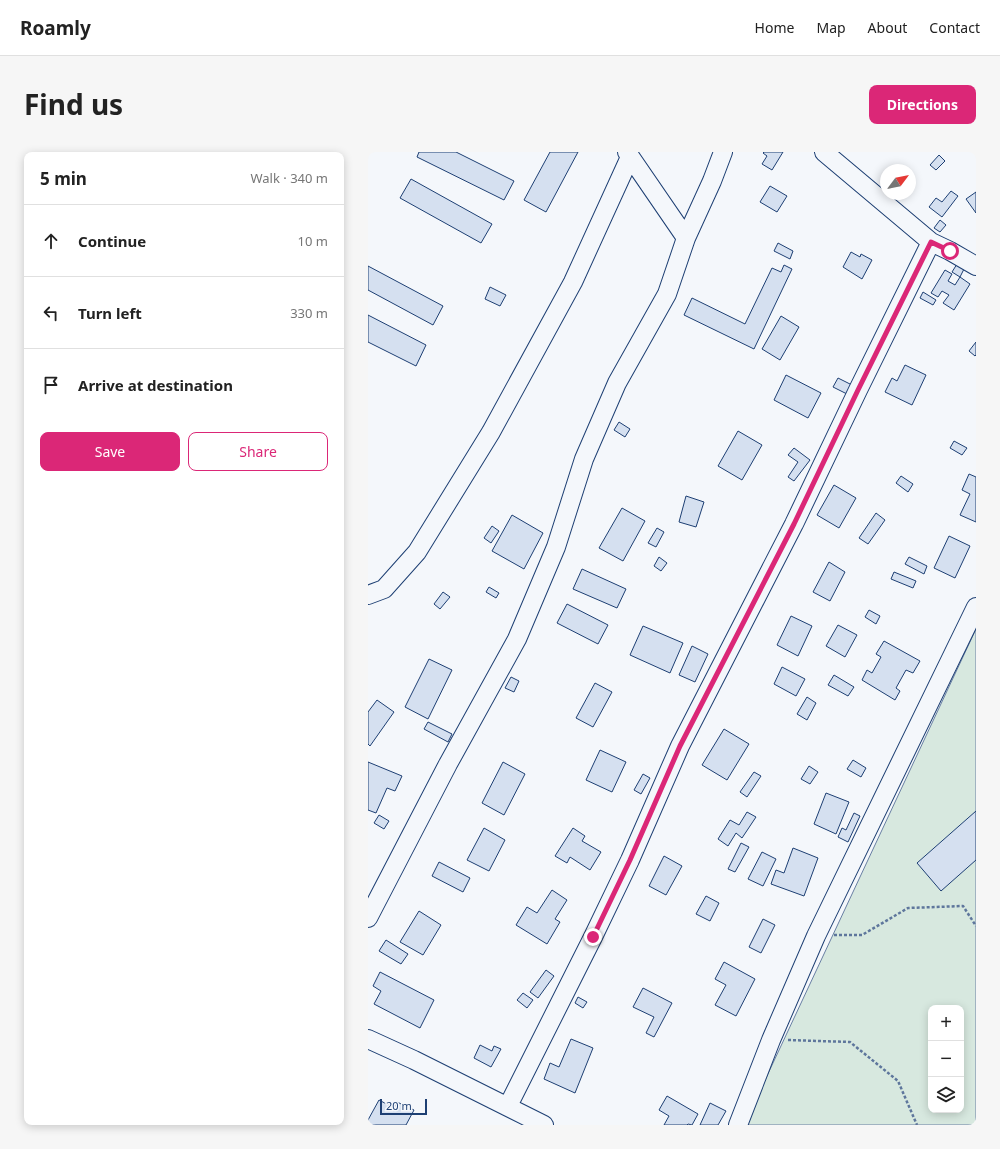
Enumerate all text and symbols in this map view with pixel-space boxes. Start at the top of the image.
text: Roamly [20,15,91,41]
text: Home [755,18,794,37]
text: Map [816,18,846,37]
text: About [868,18,907,37]
text: Contact [929,18,980,37]
text: Find us [24,85,123,123]
button: Directions [869,85,976,124]
north arrow [880,164,916,200]
text: 5 min [40,167,87,190]
text: Walk · 340 m [250,169,328,187]
icon: ahead [40,230,62,252]
text: Continue [78,231,146,251]
text: 10 m [298,232,328,250]
route start [941,242,959,260]
icon: left [40,302,62,324]
text: Turn left [78,303,142,323]
text: 330 m [290,304,328,322]
icon: arrive [40,374,62,396]
text: Arrive at destination [78,375,233,395]
button: Save [40,432,180,471]
button: Share [188,432,328,471]
route end [584,928,602,946]
map controls [928,1005,964,1113]
button: + [928,1005,964,1041]
button: − [928,1041,964,1077]
button: layers [928,1077,964,1113]
scale bar [380,1097,427,1116]
text: 20 m [386,1098,412,1113]

